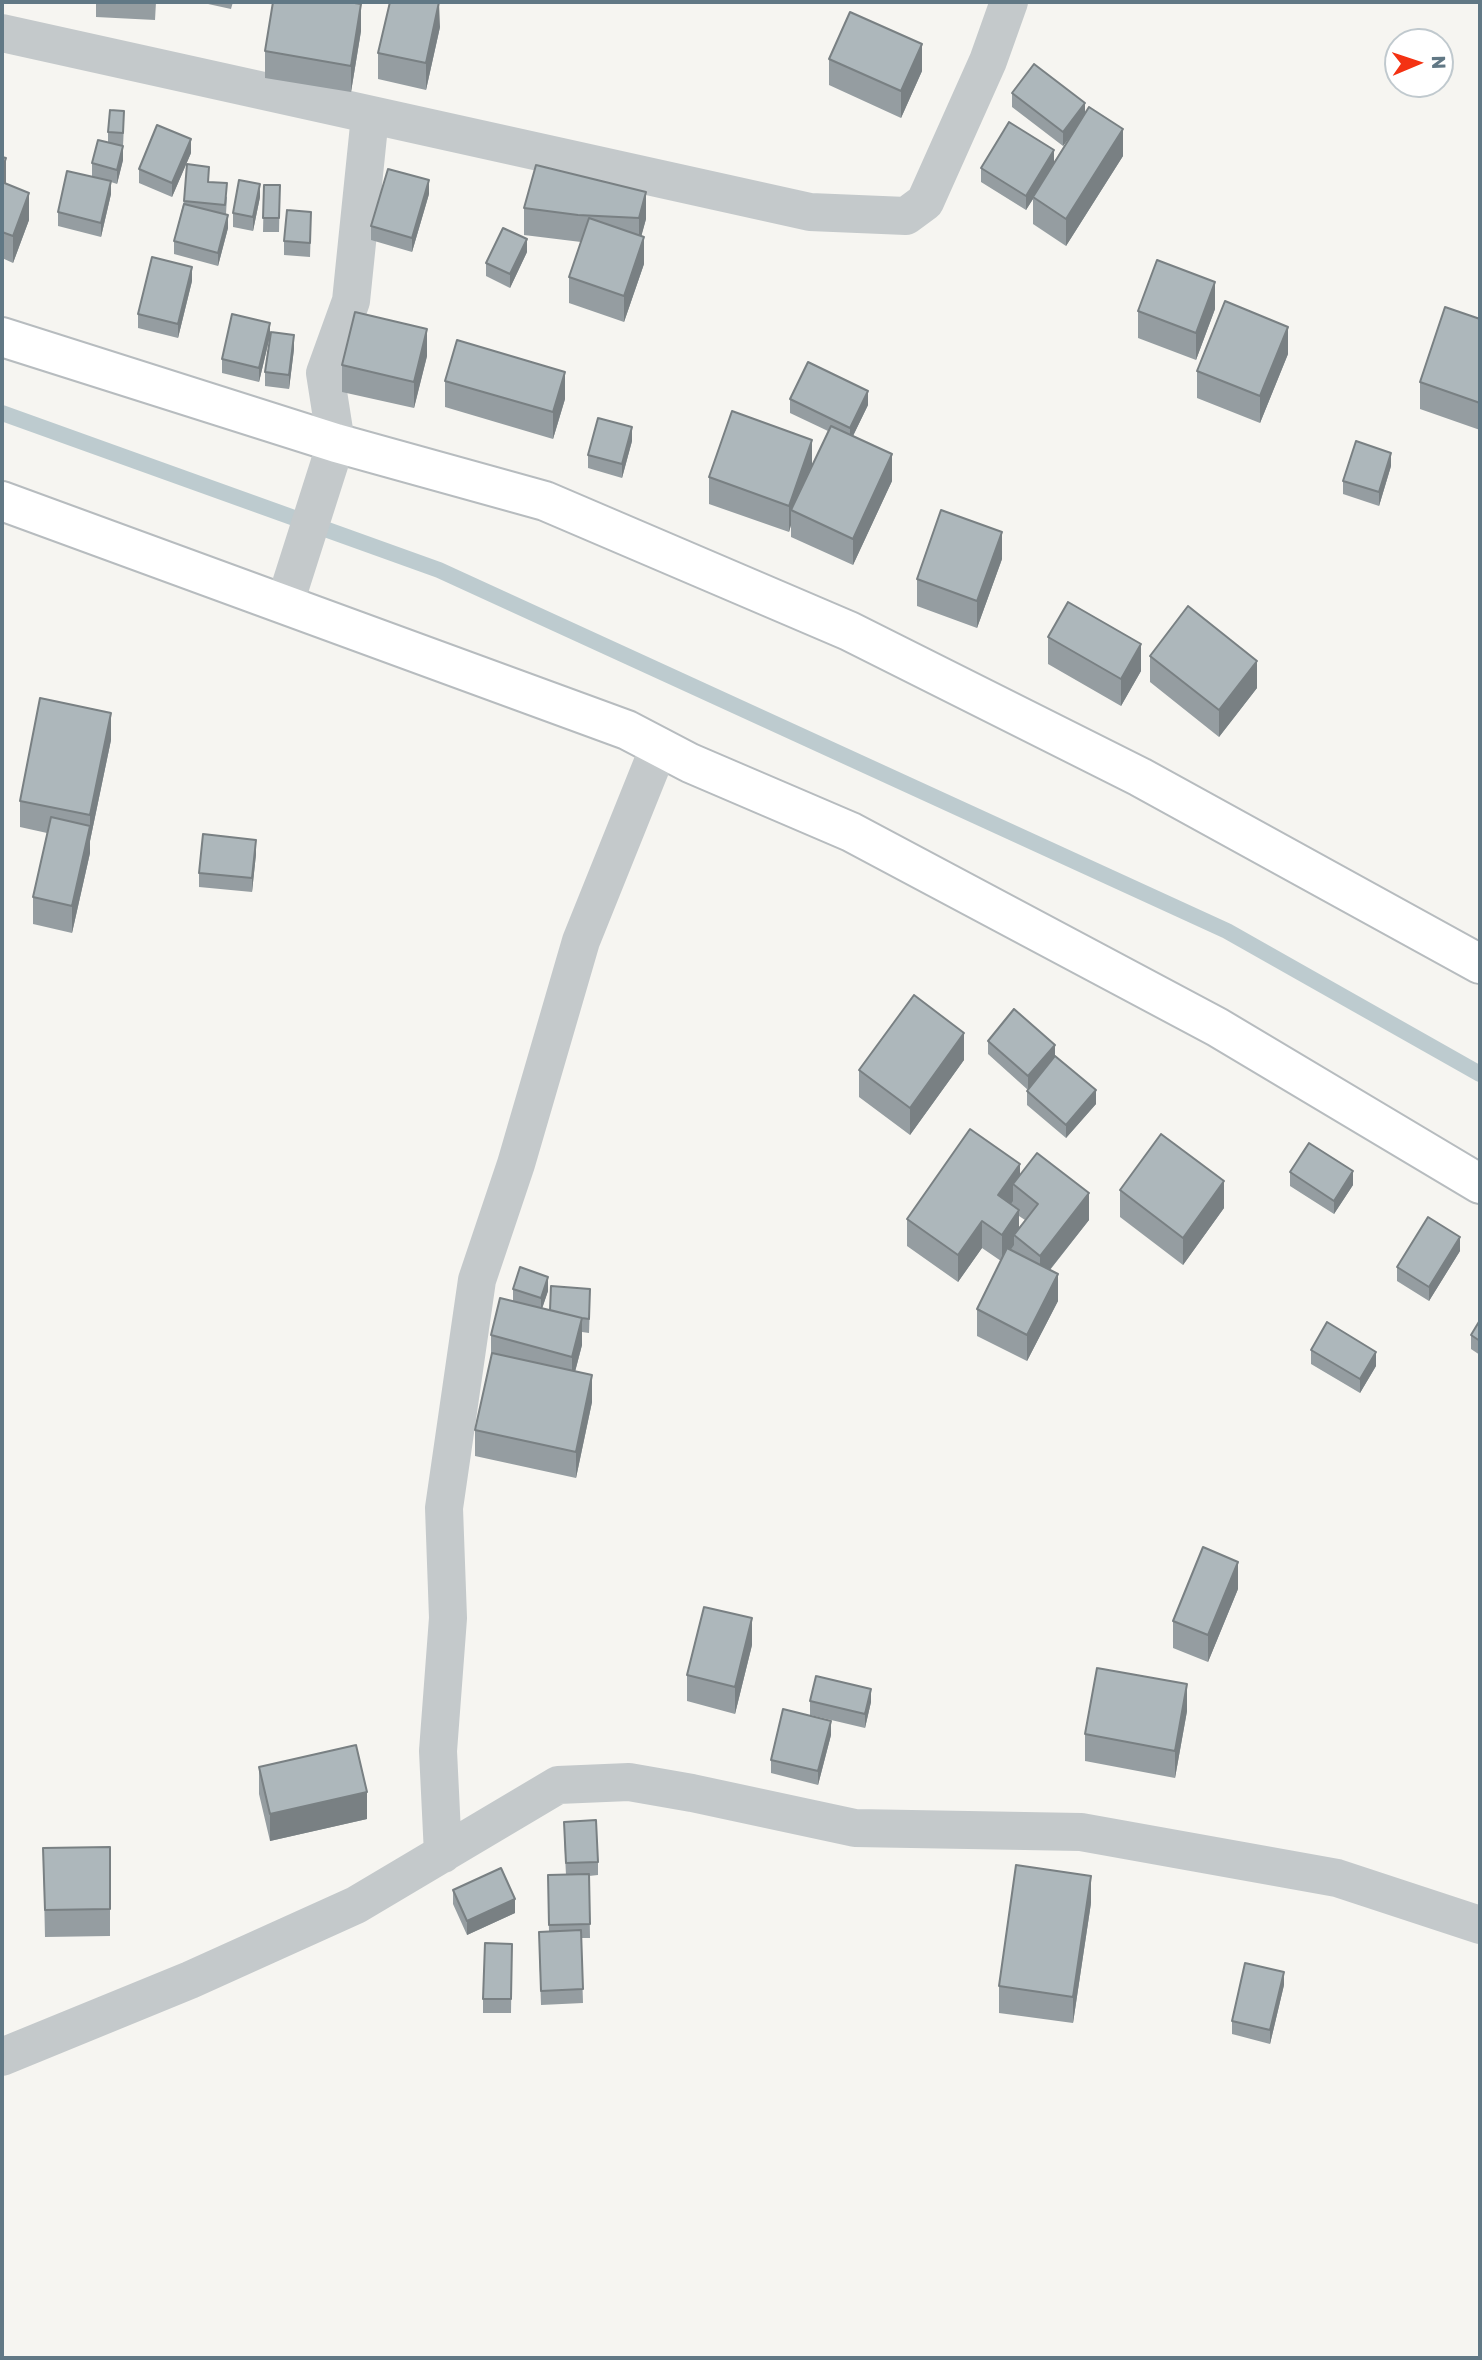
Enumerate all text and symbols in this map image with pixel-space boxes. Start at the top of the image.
north arrow [1384,28,1454,98]
text: N [1427,55,1450,70]

